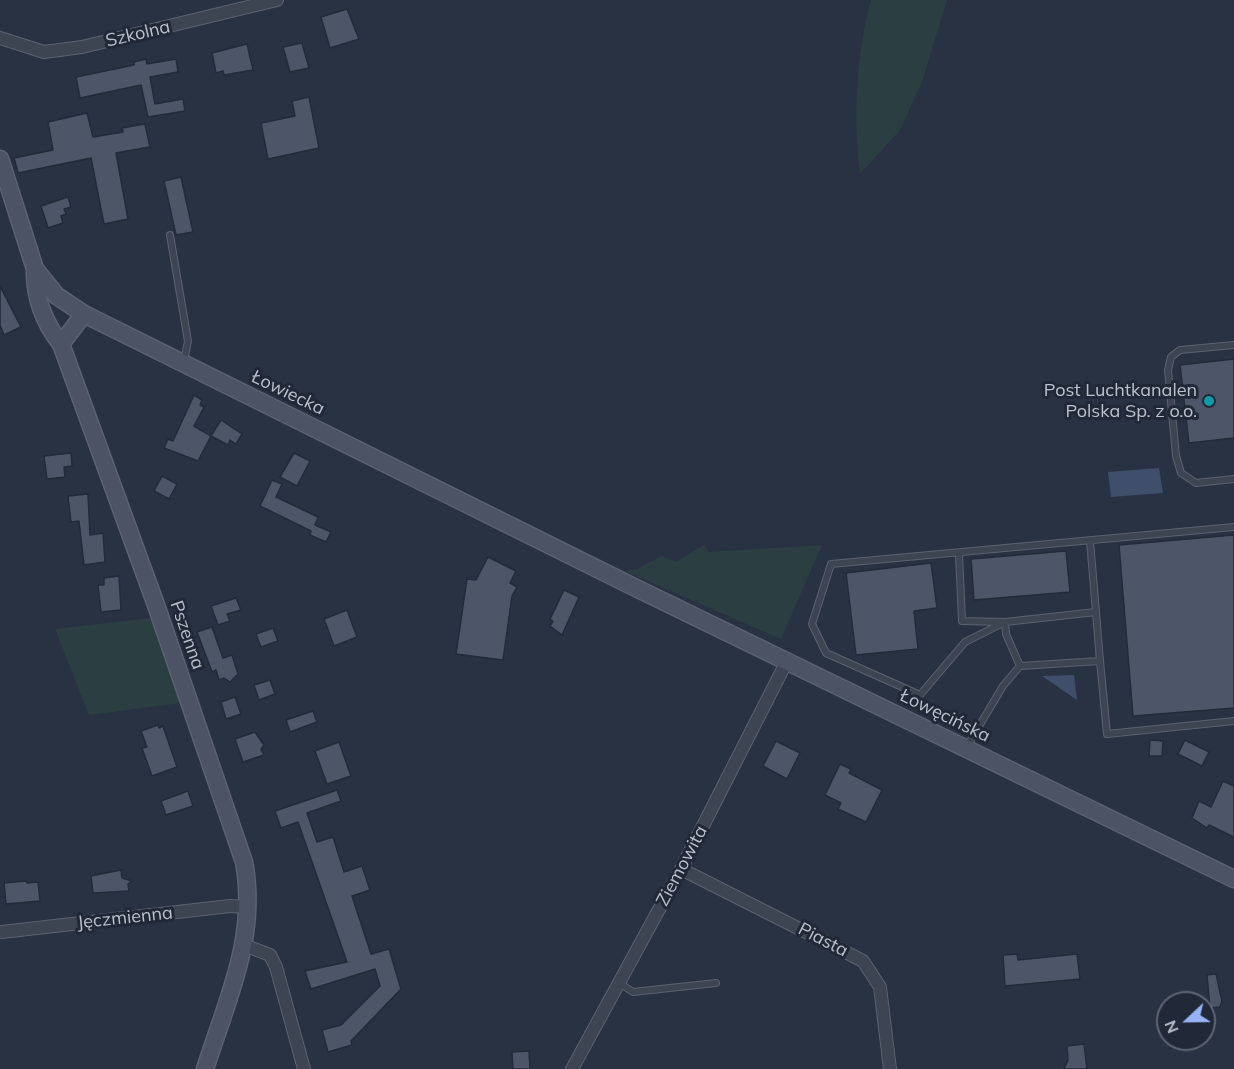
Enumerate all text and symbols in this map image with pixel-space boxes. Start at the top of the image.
street label: Szkolna [104,16,172,52]
street label: Łowiecka [248,366,328,420]
place label: Post Luchtkanalen Polska Sp. z o.o. [1044,380,1197,422]
marker: Post Luchtkanalen Polska Sp. z o.o. [1202,394,1216,408]
street label: Pszenna [165,598,209,672]
street label: Łowęcińska [896,685,994,747]
street label: Ziemowita [652,822,712,910]
street label: Jęczmienna [76,902,174,934]
street label: Piasta [795,918,851,962]
north arrow [1156,991,1216,1051]
text: N [1160,1018,1183,1036]

